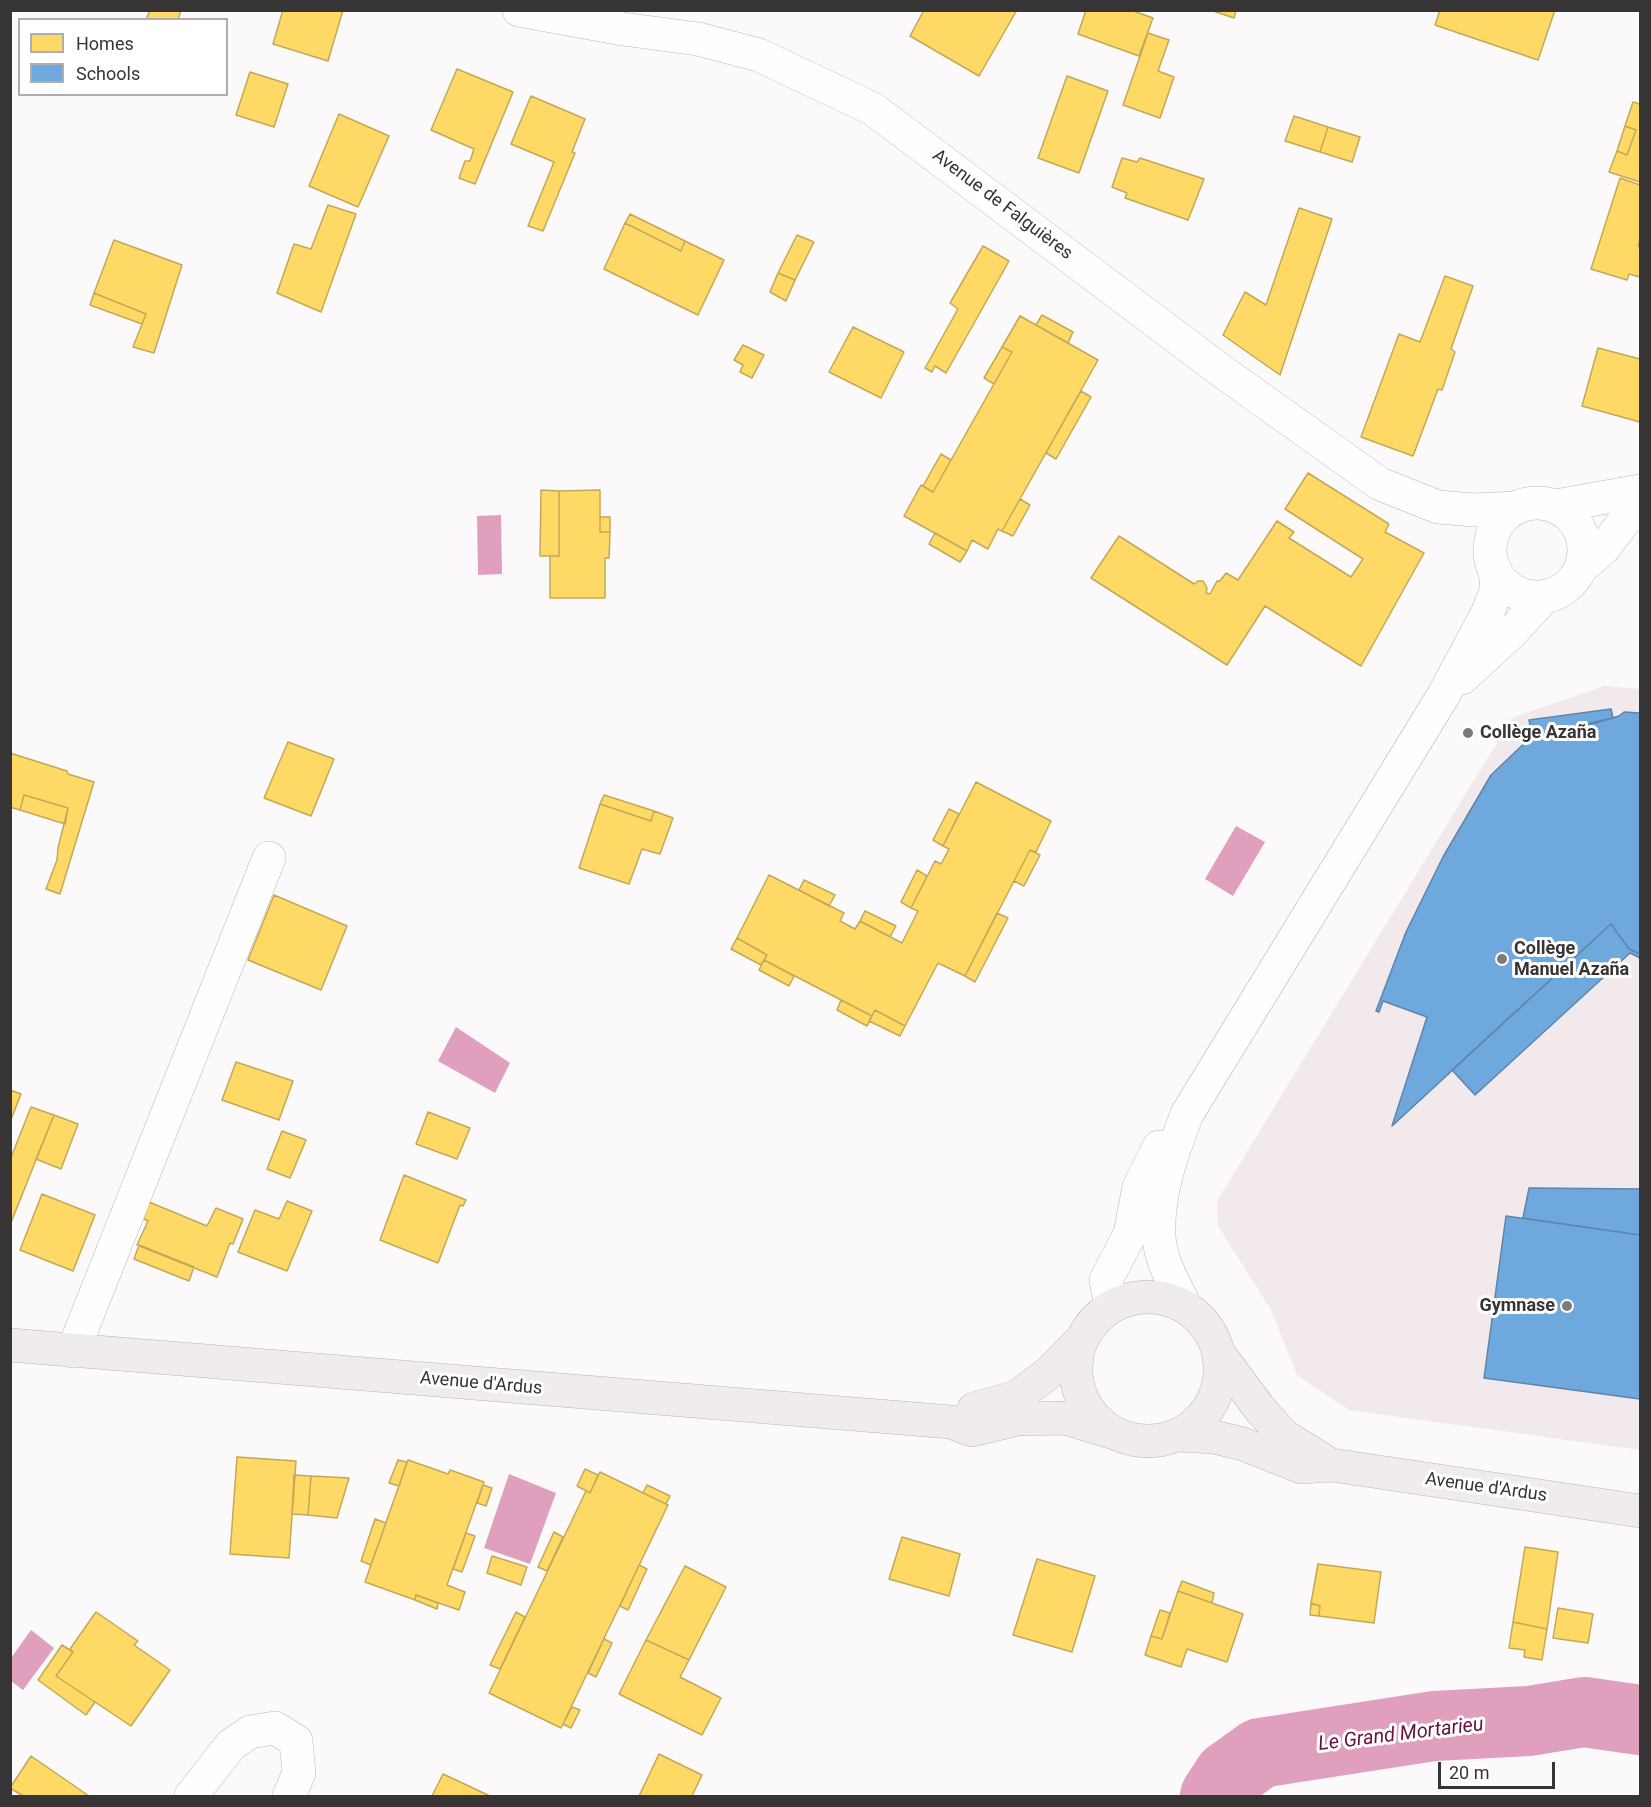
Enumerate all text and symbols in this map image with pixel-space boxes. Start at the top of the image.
legend [18,18,228,96]
text: Homes [76,33,134,54]
text: Schools [76,63,140,84]
street label: Avenue de Falguières [928,145,1076,265]
place label: Collège Azaña [1480,722,1596,744]
marker: Collège Azaña [1461,726,1475,740]
place label: Collège Manuel Azaña [1514,938,1629,980]
marker: Collège Manuel Azaña [1495,952,1509,966]
place label: Gymnase [1479,1295,1555,1317]
marker: Gymnase [1560,1299,1574,1313]
street label: Avenue d'Ardus [419,1368,543,1400]
street label: Avenue d'Ardus [1424,1469,1548,1507]
water label: Le Grand Mortarieu [1317,1713,1485,1757]
scale bar [1441,1750,1558,1788]
text: 20 m [1449,1762,1489,1783]

